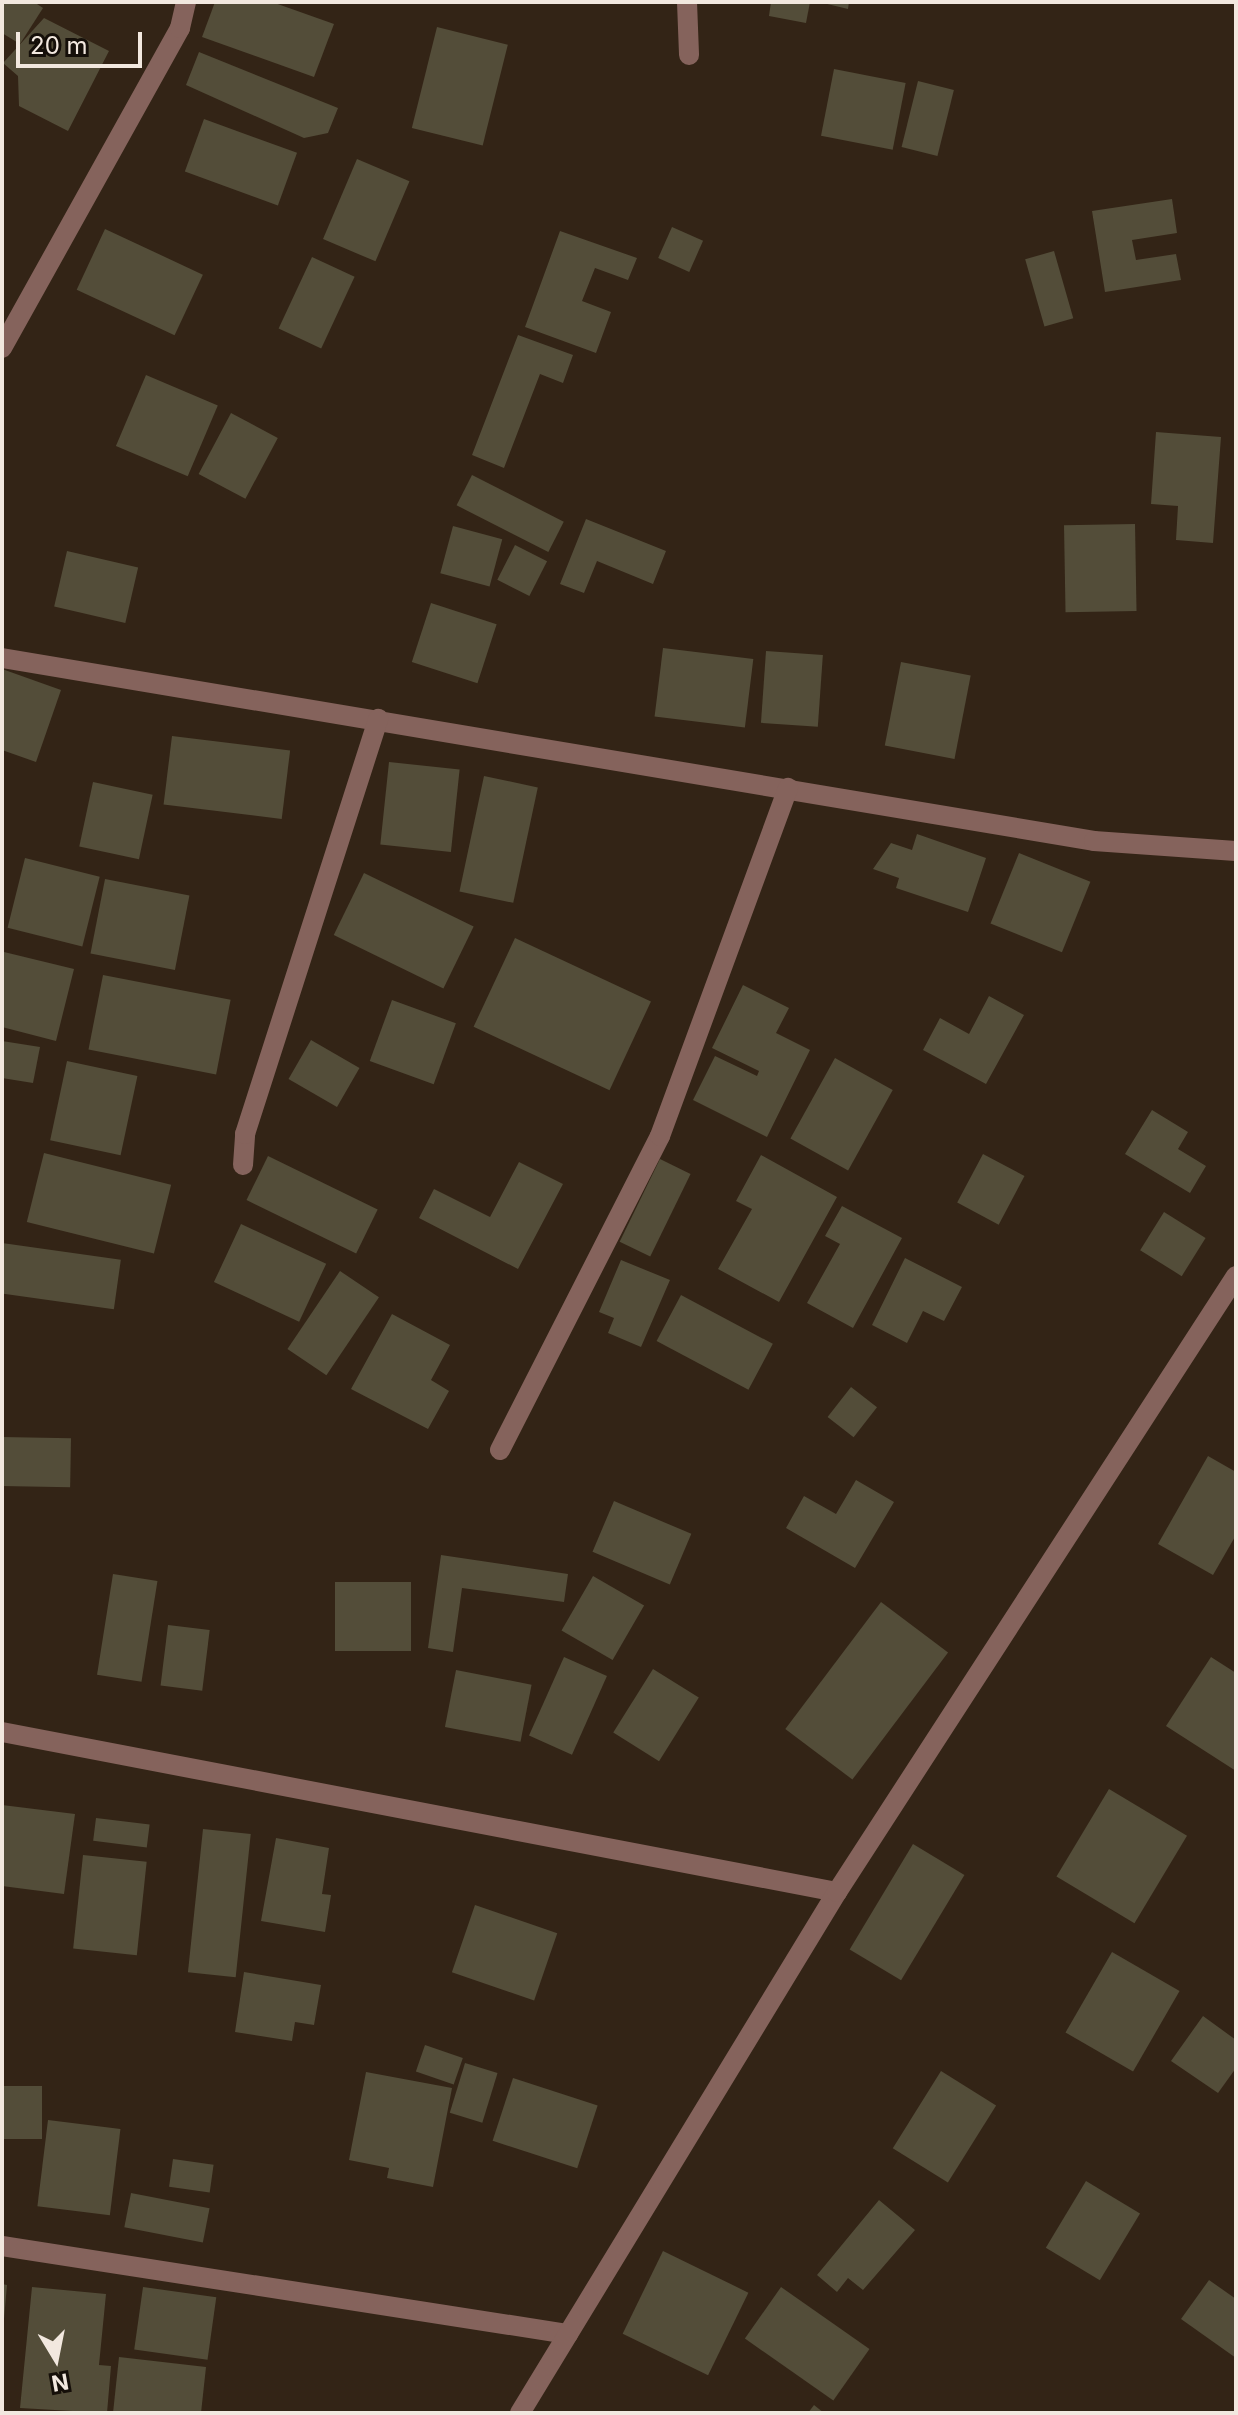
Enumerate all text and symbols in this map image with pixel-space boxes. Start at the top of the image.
scale bar [20,16,146,66]
text: 20 m [30,31,88,60]
north arrow [16,2319,96,2399]
text: N [50,2368,71,2397]

